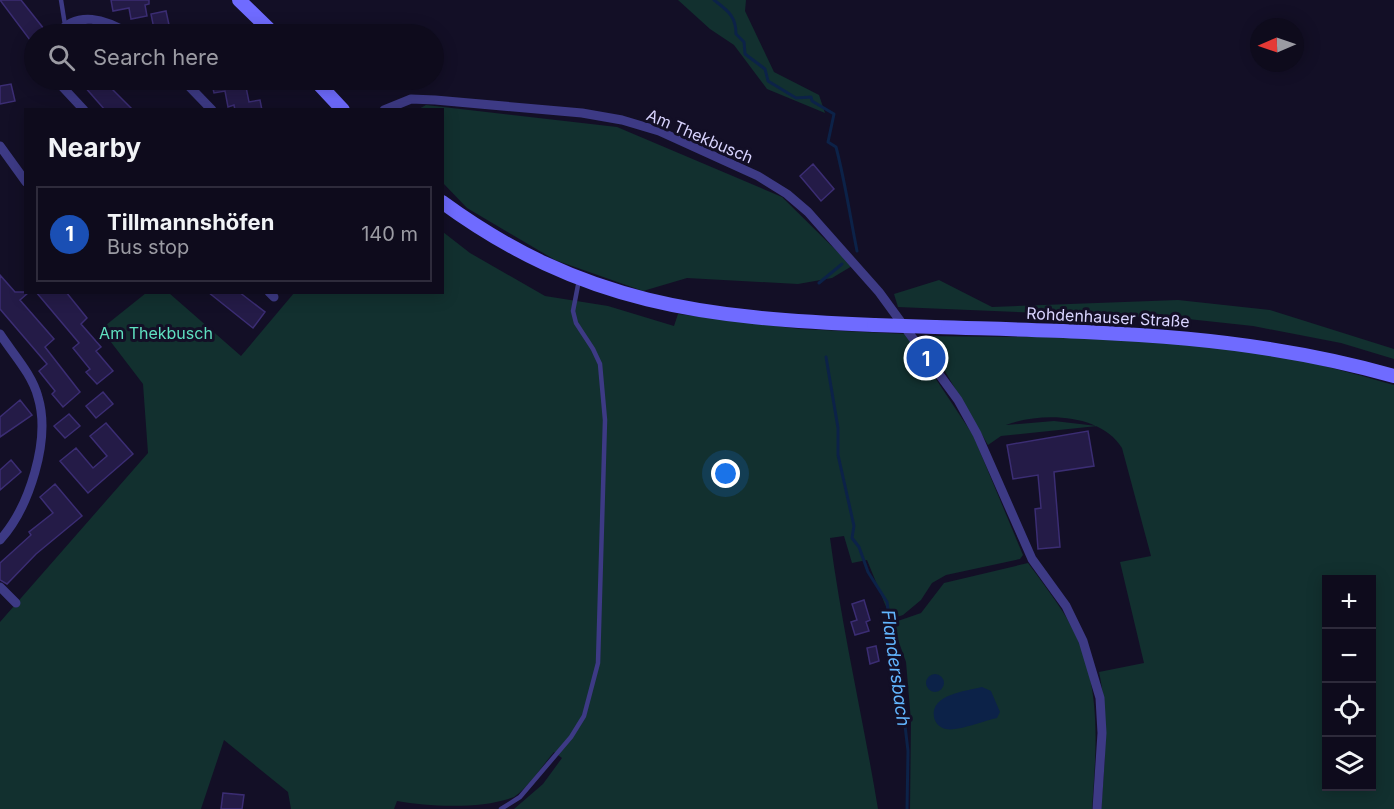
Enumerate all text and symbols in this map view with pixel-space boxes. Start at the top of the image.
north arrow [1250,18,1304,72]
search box [24,24,444,90]
icon: search [45,41,78,74]
text: Search here [93,44,219,70]
street label: Am Thekbusch [644,105,756,167]
text: Nearby [48,132,141,163]
text: Tillmannshöfen [107,209,274,235]
text: 1 [65,222,74,246]
text: 140 m [361,222,418,246]
text: Bus stop [107,235,189,259]
street label: Rohdenhauser Straße [1026,303,1190,331]
park label: Am Thekbusch [99,323,213,343]
pin: 1 [906,336,946,380]
your location [711,459,740,488]
map controls [1322,575,1376,791]
button: + [1322,575,1376,629]
water label: Flandersbach [877,608,915,728]
button: − [1322,629,1376,683]
button: locate [1322,683,1376,737]
button: layers [1322,737,1376,791]

